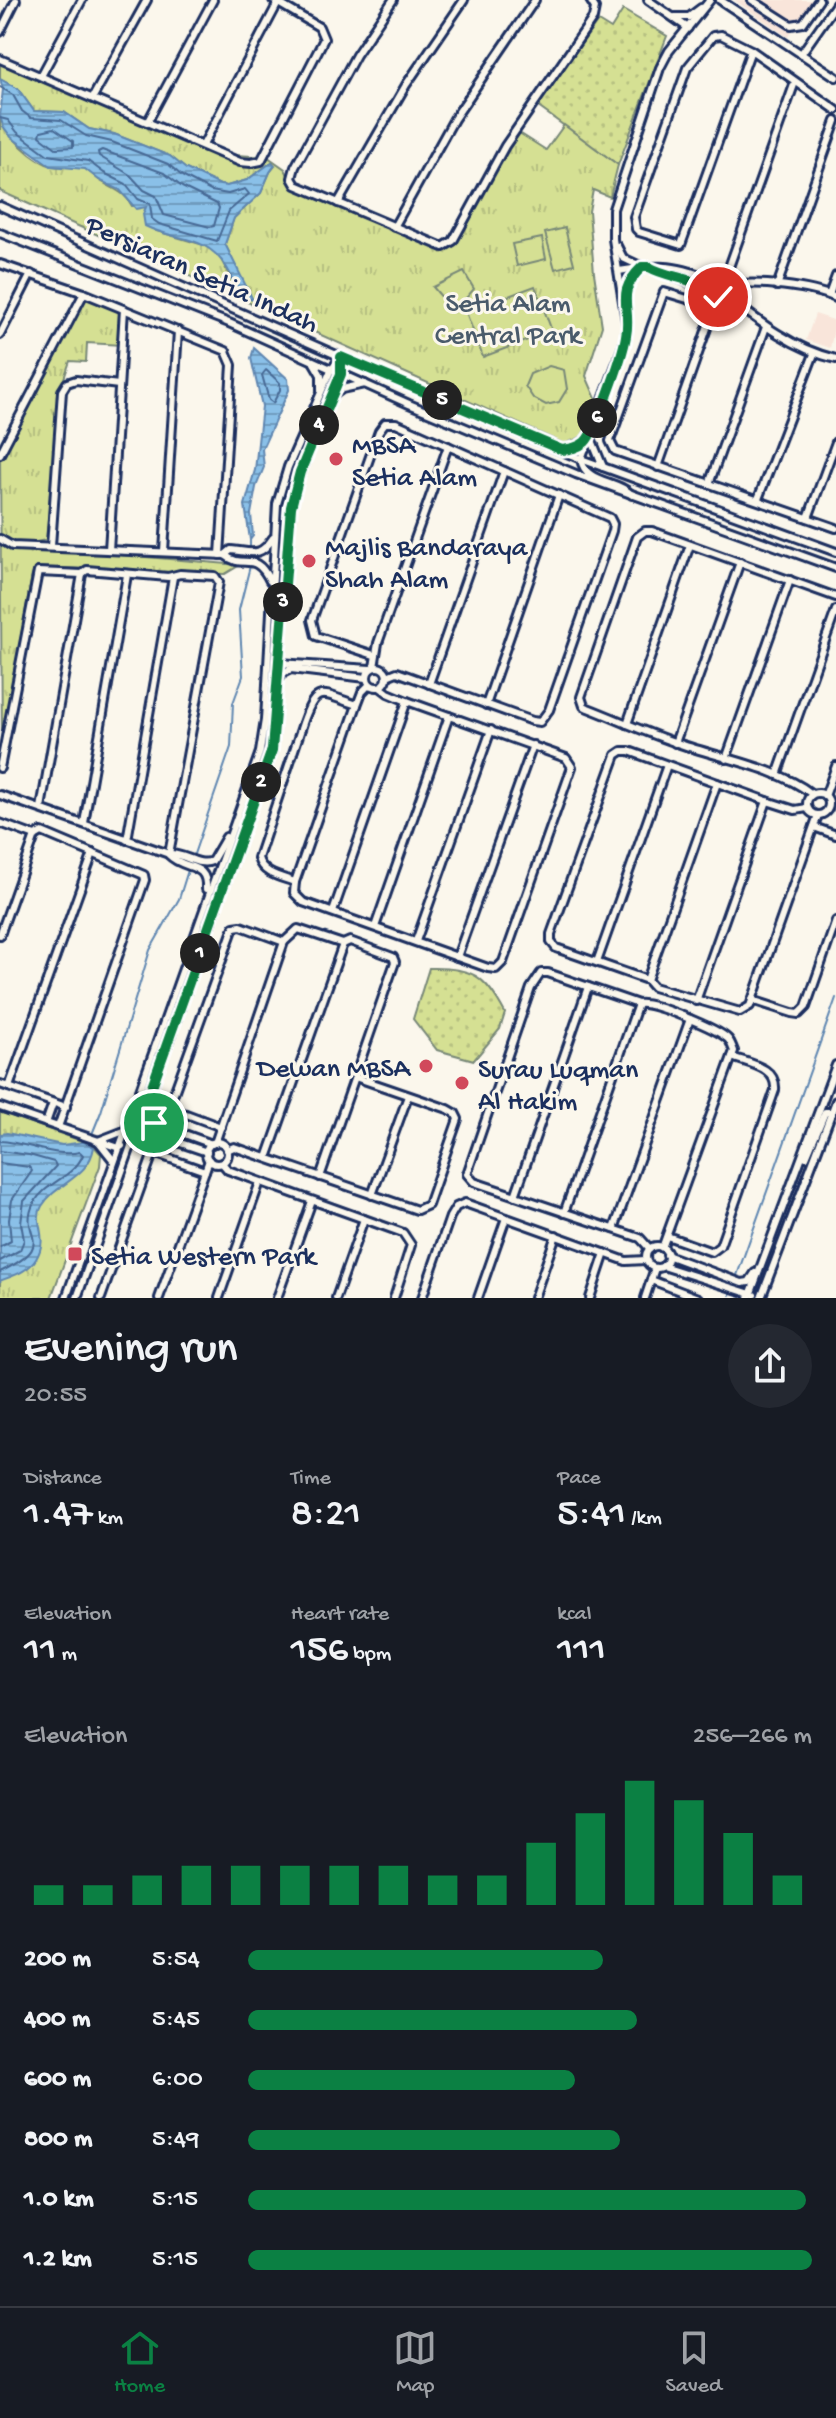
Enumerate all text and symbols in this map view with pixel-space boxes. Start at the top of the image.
street label: Persiaran Setia Indah [79,210,323,342]
pin [684,263,752,331]
icon: check [696,275,740,319]
park label: Setia Alam Central Park [435,289,584,354]
pin: 5 [422,380,462,420]
text: 5 [436,387,448,413]
pin: 6 [577,398,617,438]
pin: 4 [299,405,339,445]
text: 6 [591,405,603,431]
text: 4 [314,412,324,438]
place label: MBSA Setia Alam [352,431,477,496]
marker: MBSA Setia Alam [327,450,345,468]
place label: Majlis Bandaraya Shah Alam [325,533,529,598]
marker: Majlis Bandaraya Shah Alam [300,552,318,570]
pin: 3 [263,582,303,622]
text: 3 [277,589,289,615]
pin: 2 [241,762,281,802]
text: 2 [256,769,266,795]
pin: 1 [180,933,220,973]
text: 1 [196,940,204,966]
place label: Dewan MBSA [255,1054,411,1087]
place label: Surau Luqman Al Hakim [478,1055,639,1120]
marker: Dewan MBSA [417,1057,435,1075]
marker: Surau Luqman Al Hakim [453,1074,471,1092]
pin [120,1089,188,1157]
icon: arrive [132,1101,176,1145]
place label: Setia Western Park [91,1242,318,1275]
marker: Setia Western Park [66,1245,84,1263]
button: share [728,1324,812,1408]
text: Evening run [24,1325,237,1377]
text: 20:55 [24,1381,87,1412]
text: Distance [24,1466,102,1492]
text: Time [291,1466,331,1492]
text: Pace [557,1466,601,1492]
text: 1.47 [24,1492,92,1539]
text: 8:21 [291,1492,361,1539]
text: 5:41 [557,1492,626,1539]
text: km [92,1506,123,1532]
text: /km [626,1506,662,1532]
text: Elevation [24,1602,111,1628]
text: Heart rate [291,1602,389,1628]
text: kcal [557,1602,592,1628]
text: 11 [24,1628,56,1675]
text: 156 [291,1628,348,1675]
text: 111 [557,1628,606,1675]
text: m [56,1642,77,1668]
text: bpm [348,1642,391,1668]
text: Elevation [24,1722,127,1753]
text: 256–266 m [693,1722,812,1753]
text: 200 m [24,1945,91,1976]
text: 5:54 [152,1945,200,1976]
text: 400 m [24,2005,90,2036]
text: 5:45 [152,2005,200,2036]
text: 600 m [24,2065,91,2096]
text: 6:00 [152,2065,203,2096]
text: 800 m [24,2125,92,2156]
text: 5:49 [152,2125,199,2156]
text: 1.0 km [24,2185,94,2216]
text: 5:15 [152,2185,198,2216]
text: 1.2 km [24,2245,92,2276]
text: 5:15 [152,2245,198,2276]
tab: Home [114,2326,165,2400]
tab: Map [393,2326,437,2400]
tab: Saved [666,2326,722,2400]

